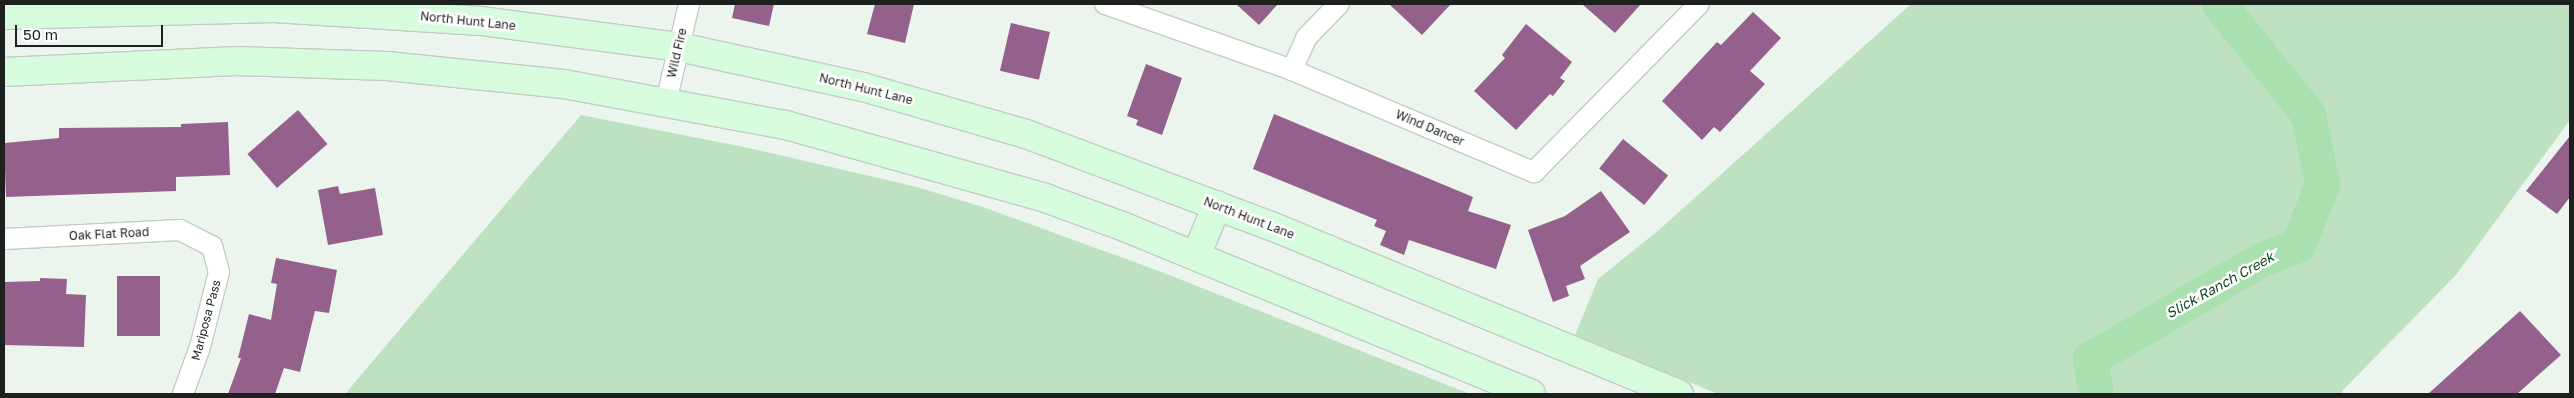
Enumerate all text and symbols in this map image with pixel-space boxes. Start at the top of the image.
street label: North Hunt Lane [420,9,516,33]
scale bar [18,15,165,47]
text: 50 m [23,25,58,43]
street label: Wild Fire [664,27,690,79]
street label: North Hunt Lane [818,70,914,108]
street label: Wind Dancer [1393,107,1467,149]
street label: North Hunt Lane [1202,194,1296,242]
street label: Oak Flat Road [69,225,149,243]
water label: Slick Ranch Creek [2163,248,2277,322]
street label: Mariposa Pass [188,278,224,362]

